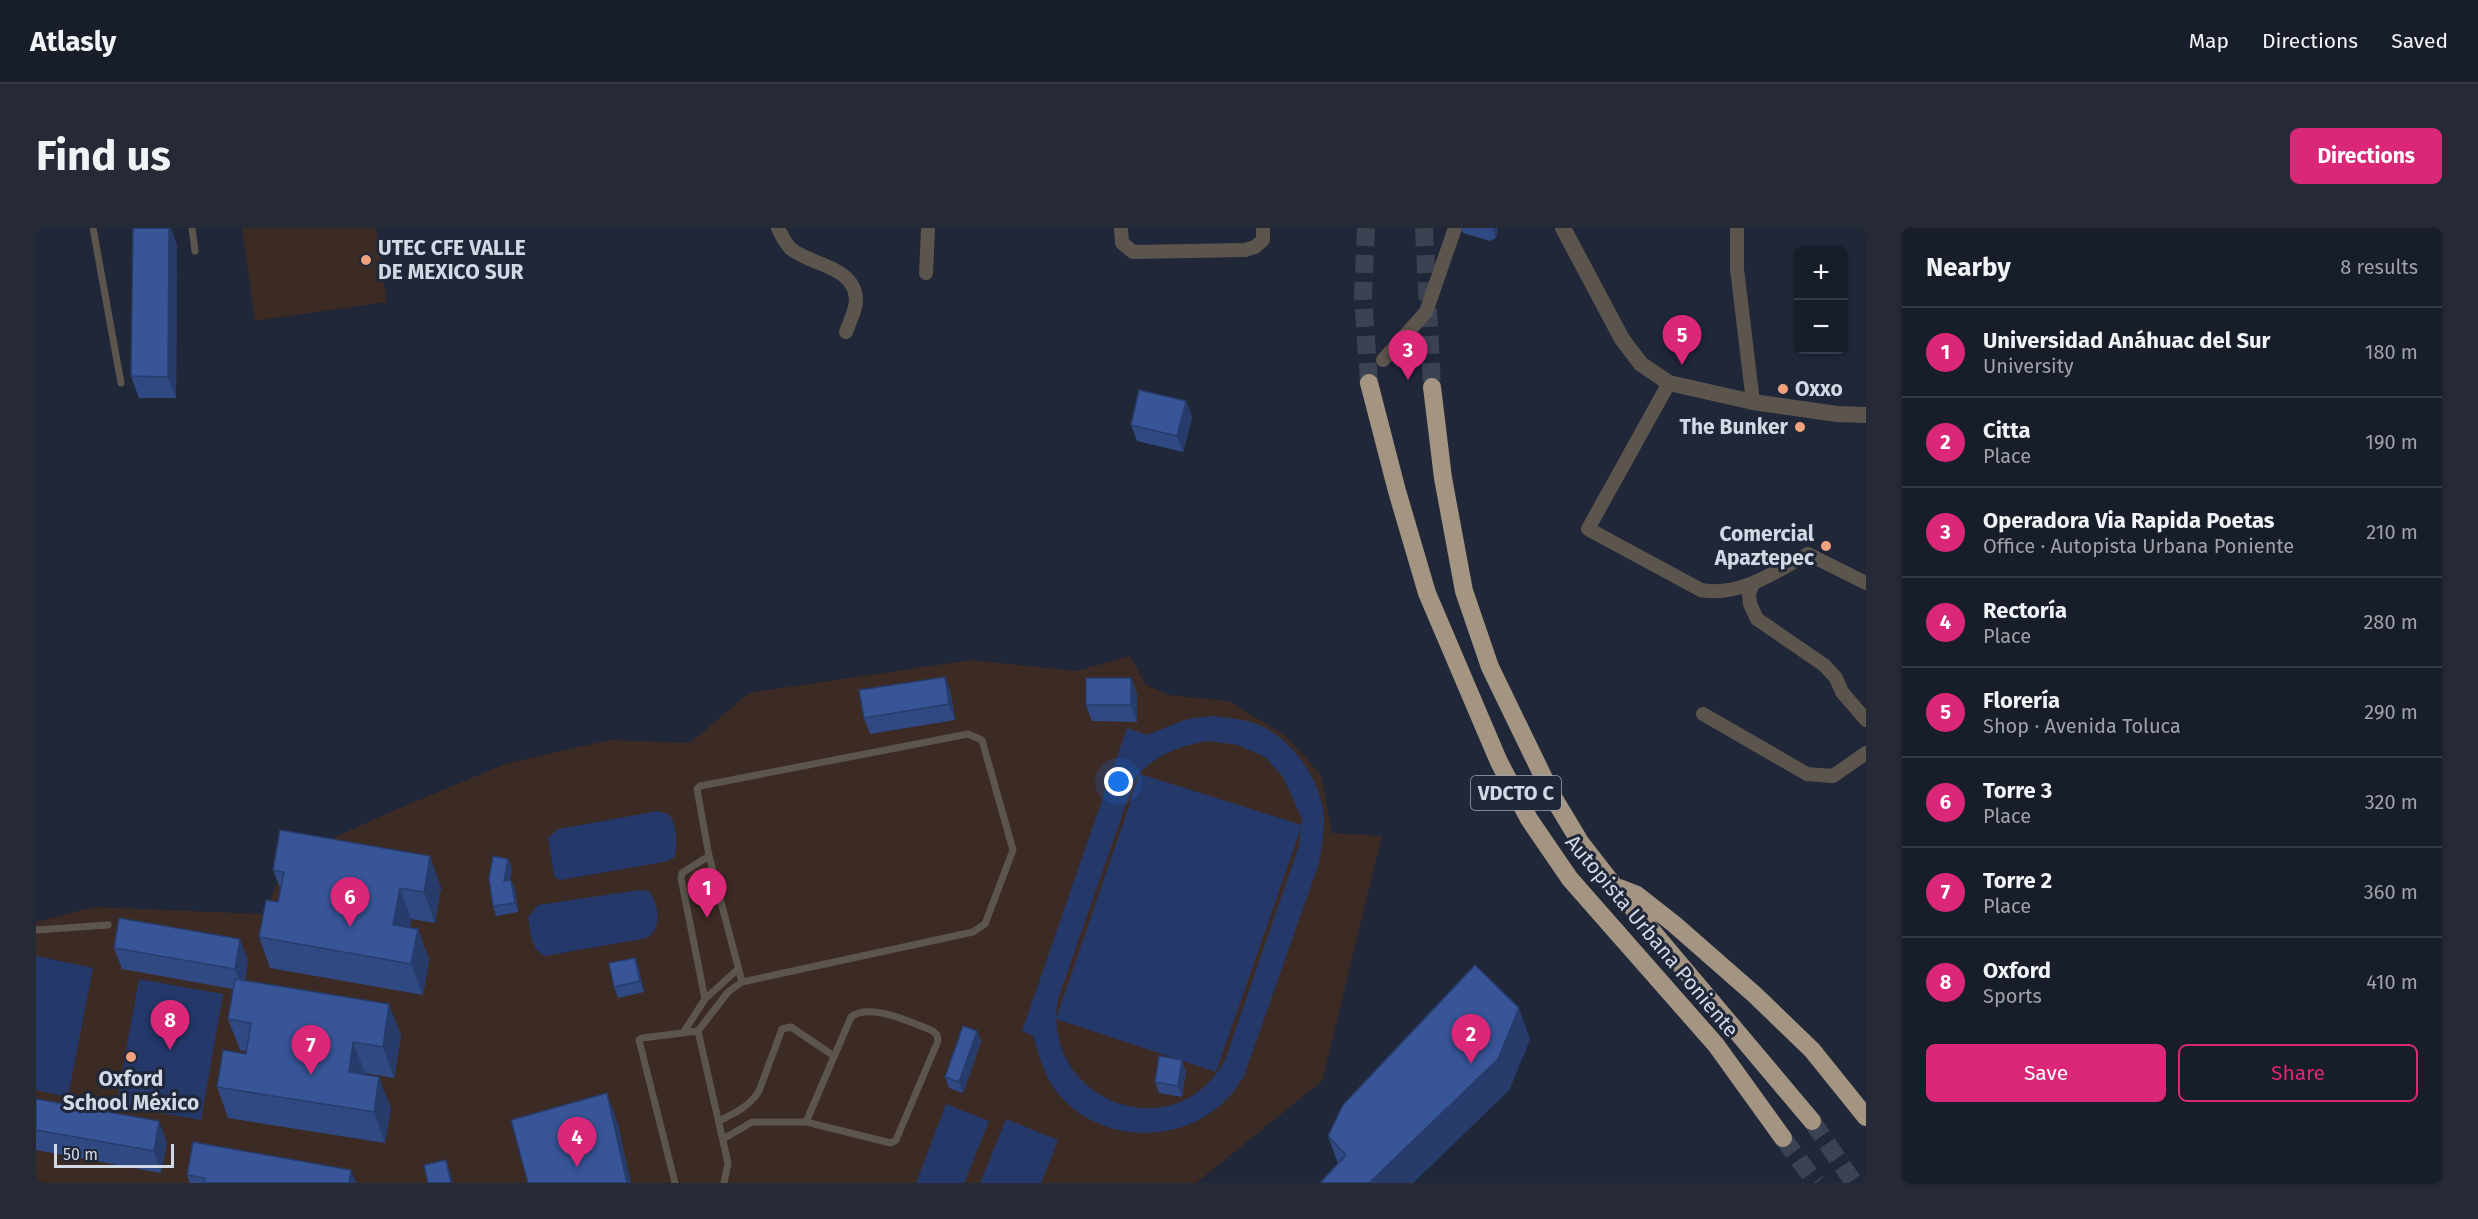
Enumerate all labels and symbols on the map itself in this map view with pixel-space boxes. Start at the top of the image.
place label: UTEC CFE VALLE DE MEXICO SUR [378,235,526,285]
marker: UTEC CFE VALLE DE MEXICO SUR [359,253,373,267]
pin: 5 [1662,316,1702,365]
pin: 3 [1388,330,1428,380]
place label: Oxxo [1795,376,1843,402]
marker: Oxxo [1776,382,1790,396]
place label: The Bunker [1680,414,1789,440]
marker: The Bunker [1793,420,1807,434]
place label: Comercial Apaztepec [1714,521,1815,571]
marker: Comercial Apaztepec [1819,539,1833,553]
your location [1104,767,1133,796]
road number: VDCTO C [1471,776,1561,810]
street label: Autopista Urbana Poniente [1560,830,1744,1042]
pin: 1 [688,868,726,918]
pin: 6 [330,878,370,927]
pin: 8 [150,1000,190,1050]
pin: 2 [1452,1014,1490,1064]
pin: 7 [292,1026,330,1075]
marker: Oxford School México [124,1050,138,1064]
place label: Oxford School México [63,1066,199,1116]
pin: 4 [558,1118,596,1167]
scale bar [54,1141,174,1168]

